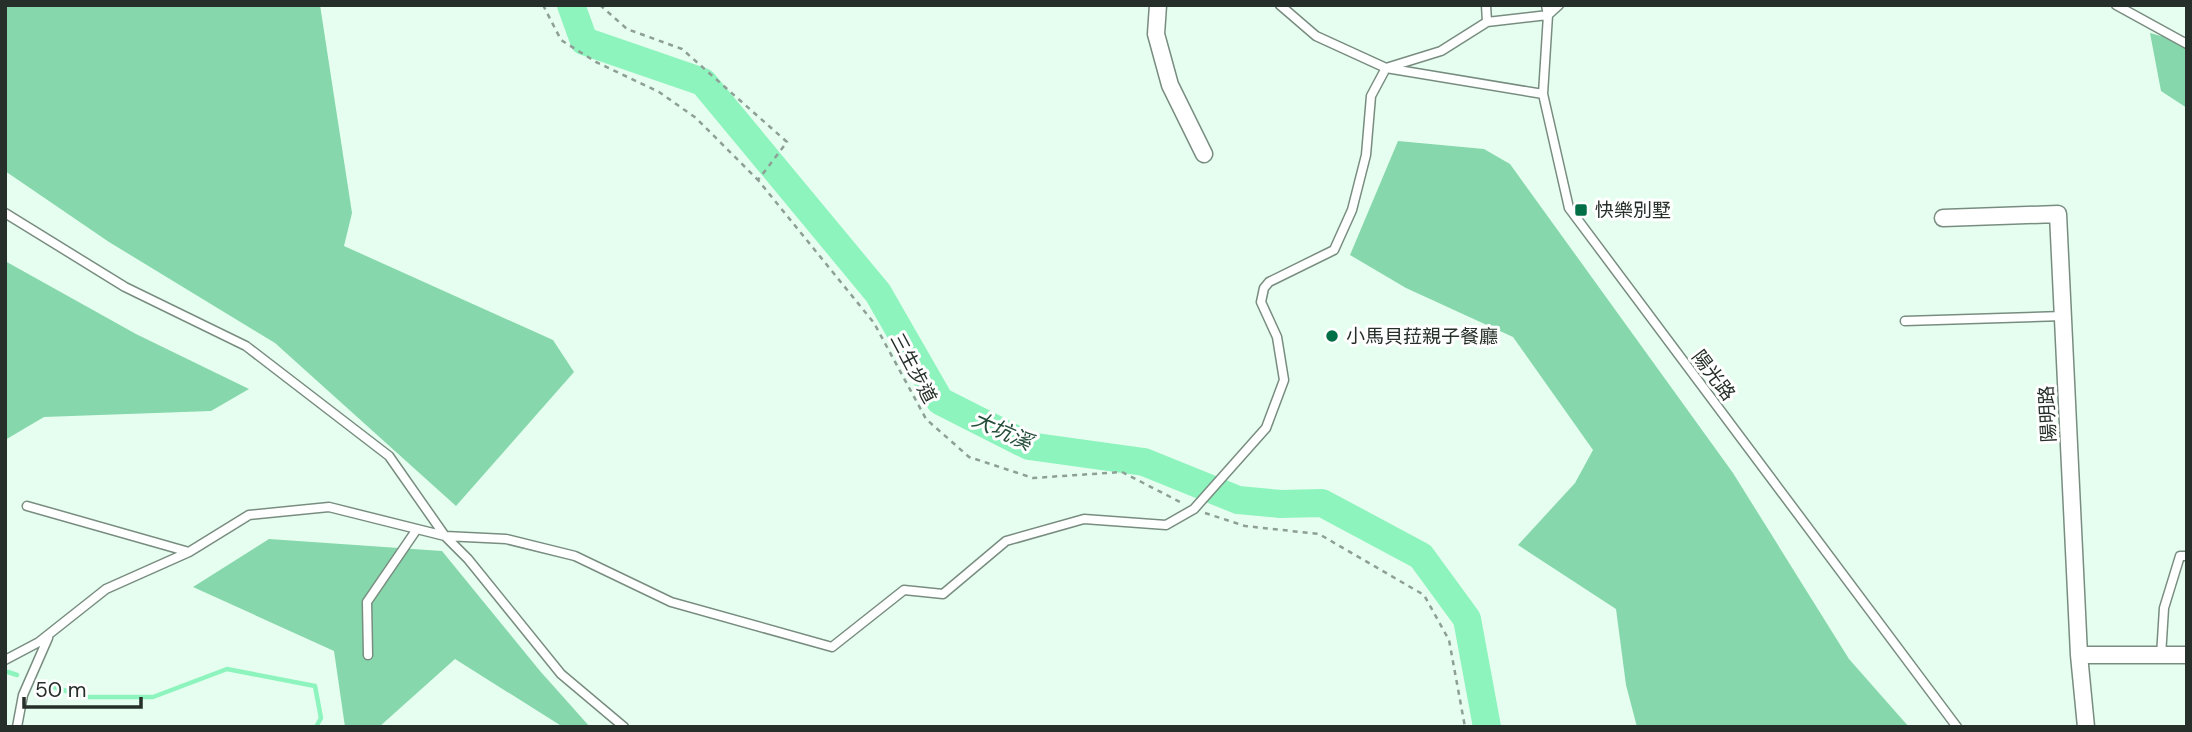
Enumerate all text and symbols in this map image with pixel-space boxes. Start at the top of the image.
place label: 快樂別墅 [1595,198,1671,223]
marker: 快樂別墅 [1573,202,1589,218]
place label: 小馬貝菈親子餐廳 [1346,324,1498,349]
marker: 小馬貝菈親子餐廳 [1324,328,1340,344]
street label: 三生步道 [885,329,942,408]
street label: 陽光路 [1686,345,1741,406]
street label: 陽明路 [2034,385,2061,443]
water label: 大坑溪 [968,405,1039,458]
scale bar [24,666,142,710]
text: 50 m [35,676,86,704]

